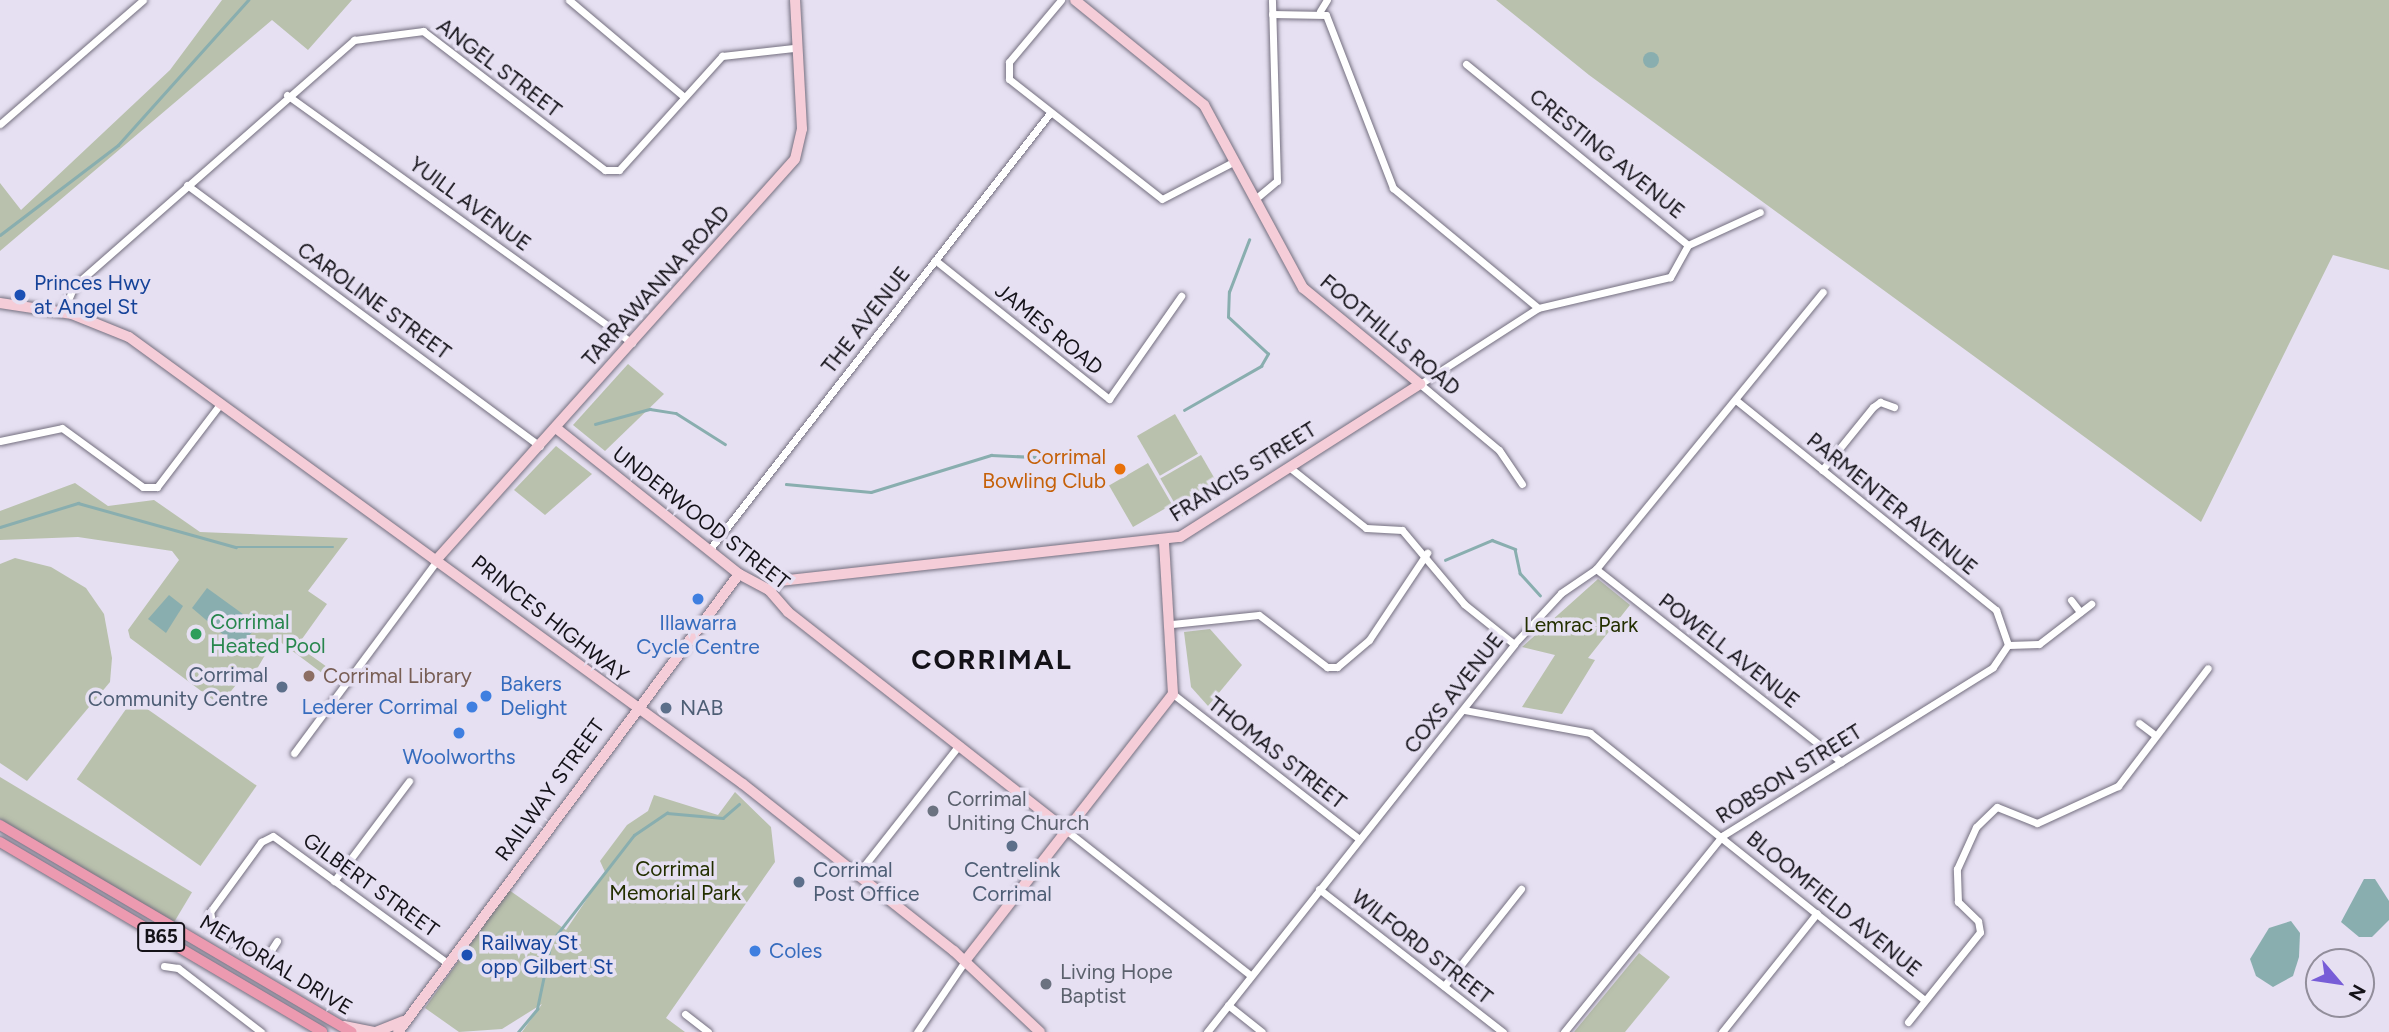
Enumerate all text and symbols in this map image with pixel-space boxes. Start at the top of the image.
street label: ANGEL STREET [432,13,566,123]
street label: CRESTING AVENUE [1524,84,1690,224]
street label: YUILL AVENUE [404,151,536,257]
street label: TARRAWANNA ROAD [577,200,735,372]
street label: CAROLINE STREET [292,237,456,365]
street label: THE AVENUE [816,261,916,379]
street label: FOOTHILLS ROAD [1315,269,1465,401]
place label: Princes Hwy at Angel St [34,270,151,320]
street label: JAMES ROAD [990,278,1108,380]
marker: Princes Hwy at Angel St [12,287,28,303]
street label: FRANCIS STREET [1165,417,1321,527]
street label: PARMENTER AVENUE [1802,427,1982,581]
street label: UNDERWOOD STREET [608,441,794,595]
place label: Corrimal Bowling Club [982,444,1106,494]
marker: Corrimal Bowling Club [1112,461,1128,477]
street label: PRINCES HIGHWAY [466,550,634,688]
street label: POWELL AVENUE [1654,588,1804,714]
marker: Illawarra Cycle Centre [690,591,706,607]
place label: Corrimal Heated Pool [210,609,326,659]
place label: Illawarra Cycle Centre [636,610,760,660]
park label: Lemrac Park [1524,612,1638,638]
marker: Corrimal Heated Pool [188,626,204,642]
street label: COXS AVENUE [1399,628,1509,758]
district label: CORRIMAL [912,642,1072,676]
place label: Corrimal Community Centre [88,662,268,712]
place label: Corrimal Library [323,663,472,689]
marker: Corrimal Library [301,668,317,684]
place label: Bakers Delight [500,671,567,721]
marker: Corrimal Community Centre [274,679,290,695]
marker: Bakers Delight [478,688,494,704]
street label: THOMAS STREET [1203,691,1351,815]
place label: Lederer Corrimal [301,694,458,720]
place label: NAB [680,695,723,721]
marker: Lederer Corrimal [464,699,480,715]
marker: NAB [658,700,674,716]
street label: RAILWAY STREET [490,714,610,866]
street label: ROBSON STREET [1712,719,1866,829]
marker: Woolworths [451,725,467,741]
place label: Woolworths [402,744,516,770]
place label: Corrimal Uniting Church [947,786,1089,836]
marker: Corrimal Uniting Church [925,803,941,819]
street label: BLOOMFIELD AVENUE [1742,826,1926,982]
street label: GILBERT STREET [298,827,444,943]
marker: Centrelink Corrimal [1004,838,1020,854]
park label: Corrimal Memorial Park [609,856,741,906]
place label: Corrimal Post Office [813,857,920,907]
place label: Centrelink Corrimal [964,857,1060,907]
marker: Corrimal Post Office [791,874,807,890]
street label: WILFORD STREET [1347,884,1497,1010]
street label: MEMORIAL DRIVE [195,909,357,1021]
road number: B65 [136,922,186,953]
place label: Railway St opp Gilbert St [481,930,613,980]
place label: Coles [769,938,822,964]
marker: Coles [747,943,763,959]
marker: Railway St opp Gilbert St [459,947,475,963]
north arrow [2305,948,2375,1018]
place label: Living Hope Baptist [1060,959,1173,1009]
marker: Living Hope Baptist [1038,976,1054,992]
text: N [2343,980,2371,1004]

